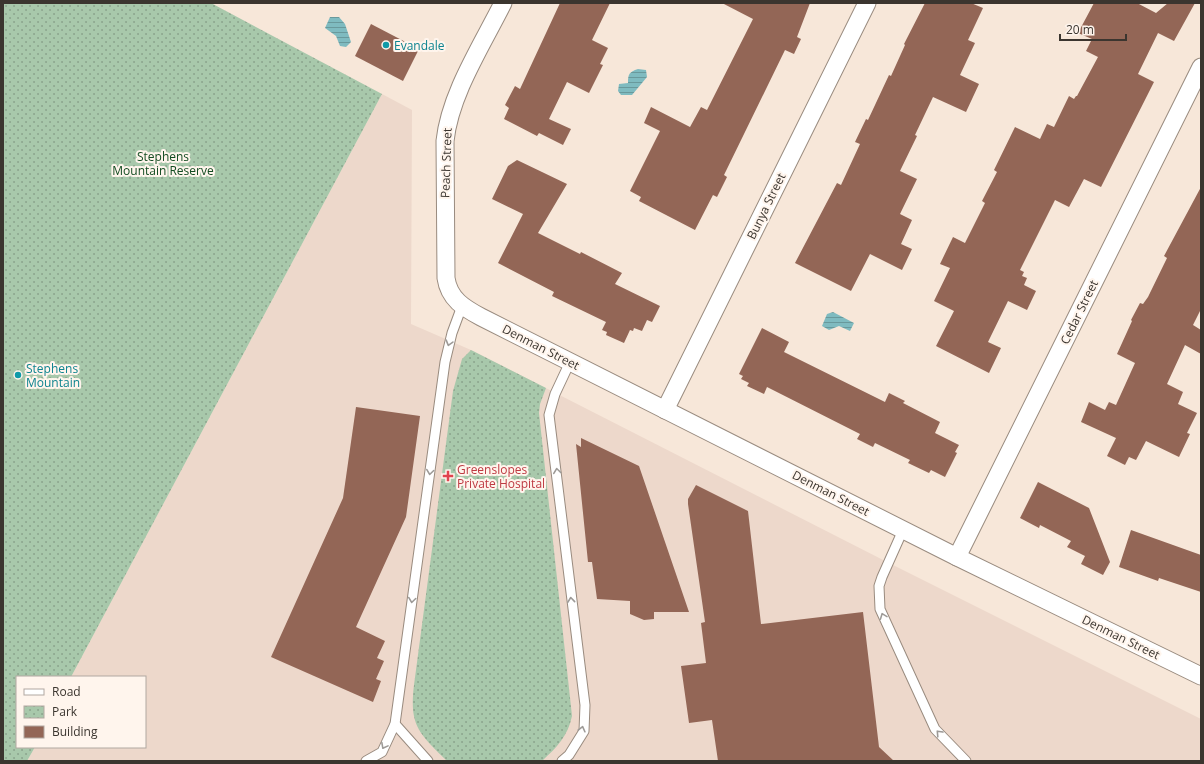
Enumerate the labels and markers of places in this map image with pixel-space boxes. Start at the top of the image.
place label: Evandale [394,37,445,54]
marker: Evandale [381,40,391,50]
place label: Stephens Mountain [26,360,80,391]
marker: Stephens Mountain [13,370,23,380]
place label: Greenslopes Private Hospital [457,461,545,492]
marker: Greenslopes Private Hospital [442,470,454,482]

